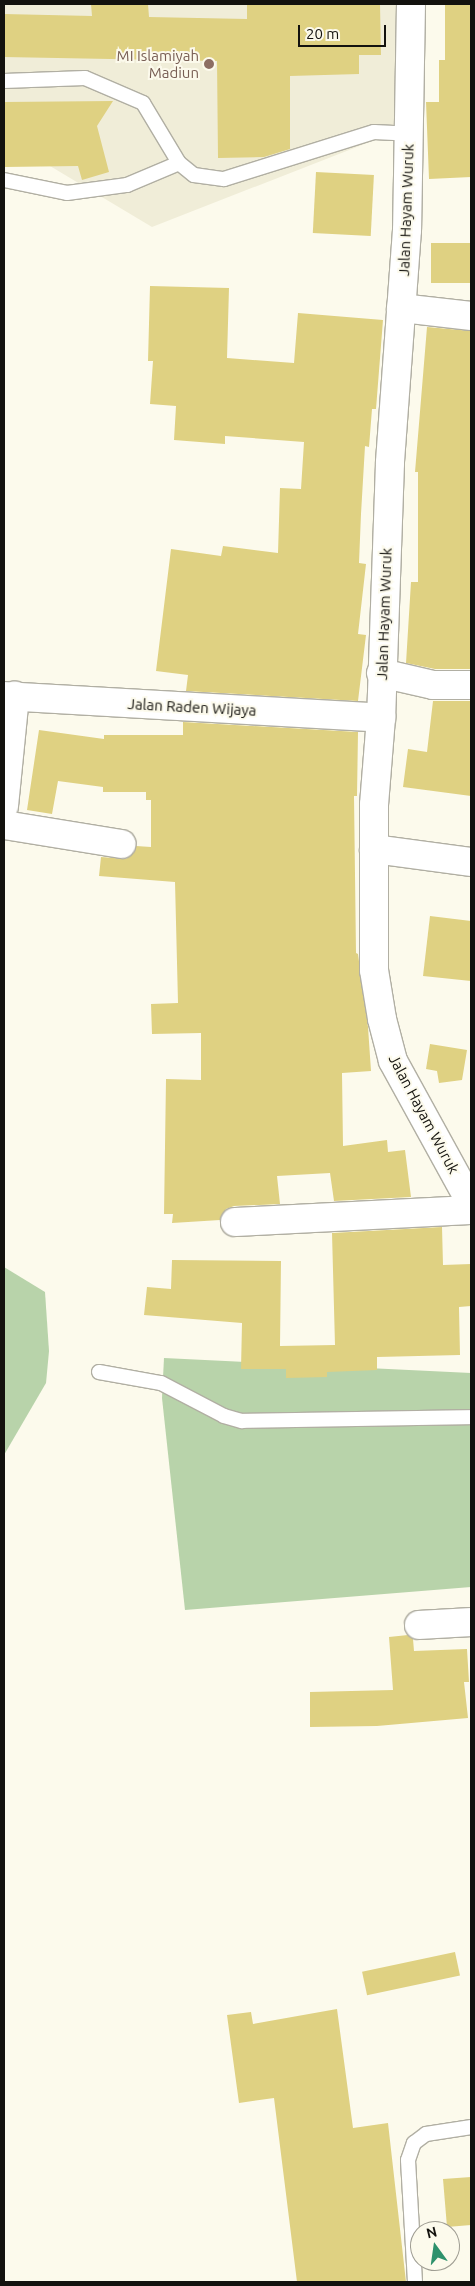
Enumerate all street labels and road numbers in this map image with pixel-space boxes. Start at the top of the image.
street label: Jalan Hayam Wuruk [395,144,417,276]
street label: Jalan Hayam Wuruk [373,548,395,680]
street label: Jalan Raden Wijaya [127,695,257,719]
street label: Jalan Hayam Wuruk [385,1051,463,1177]

